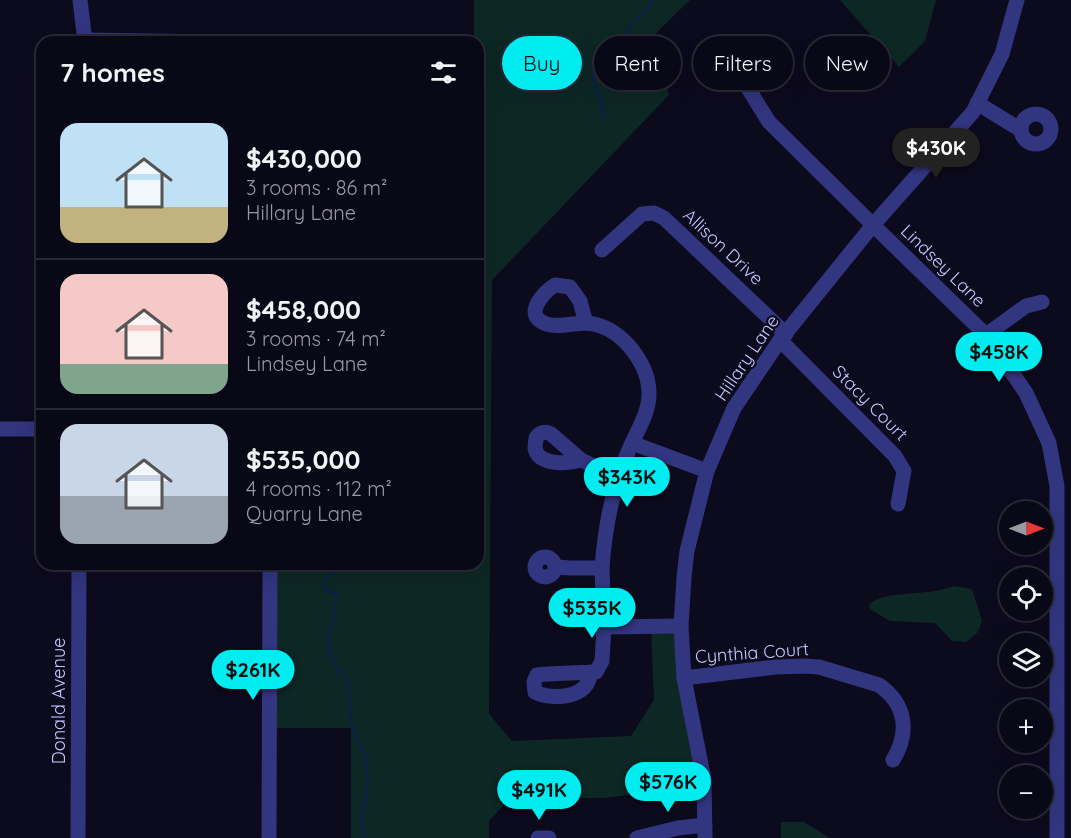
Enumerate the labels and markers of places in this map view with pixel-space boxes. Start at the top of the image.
pin: $430K [894,128,978,179]
pin: $458K [957,332,1041,383]
pin: $343K [585,457,669,508]
pin: $535K [550,588,634,639]
pin: $261K [211,650,295,701]
pin: $576K [626,762,710,813]
pin: $491K [497,770,581,821]

